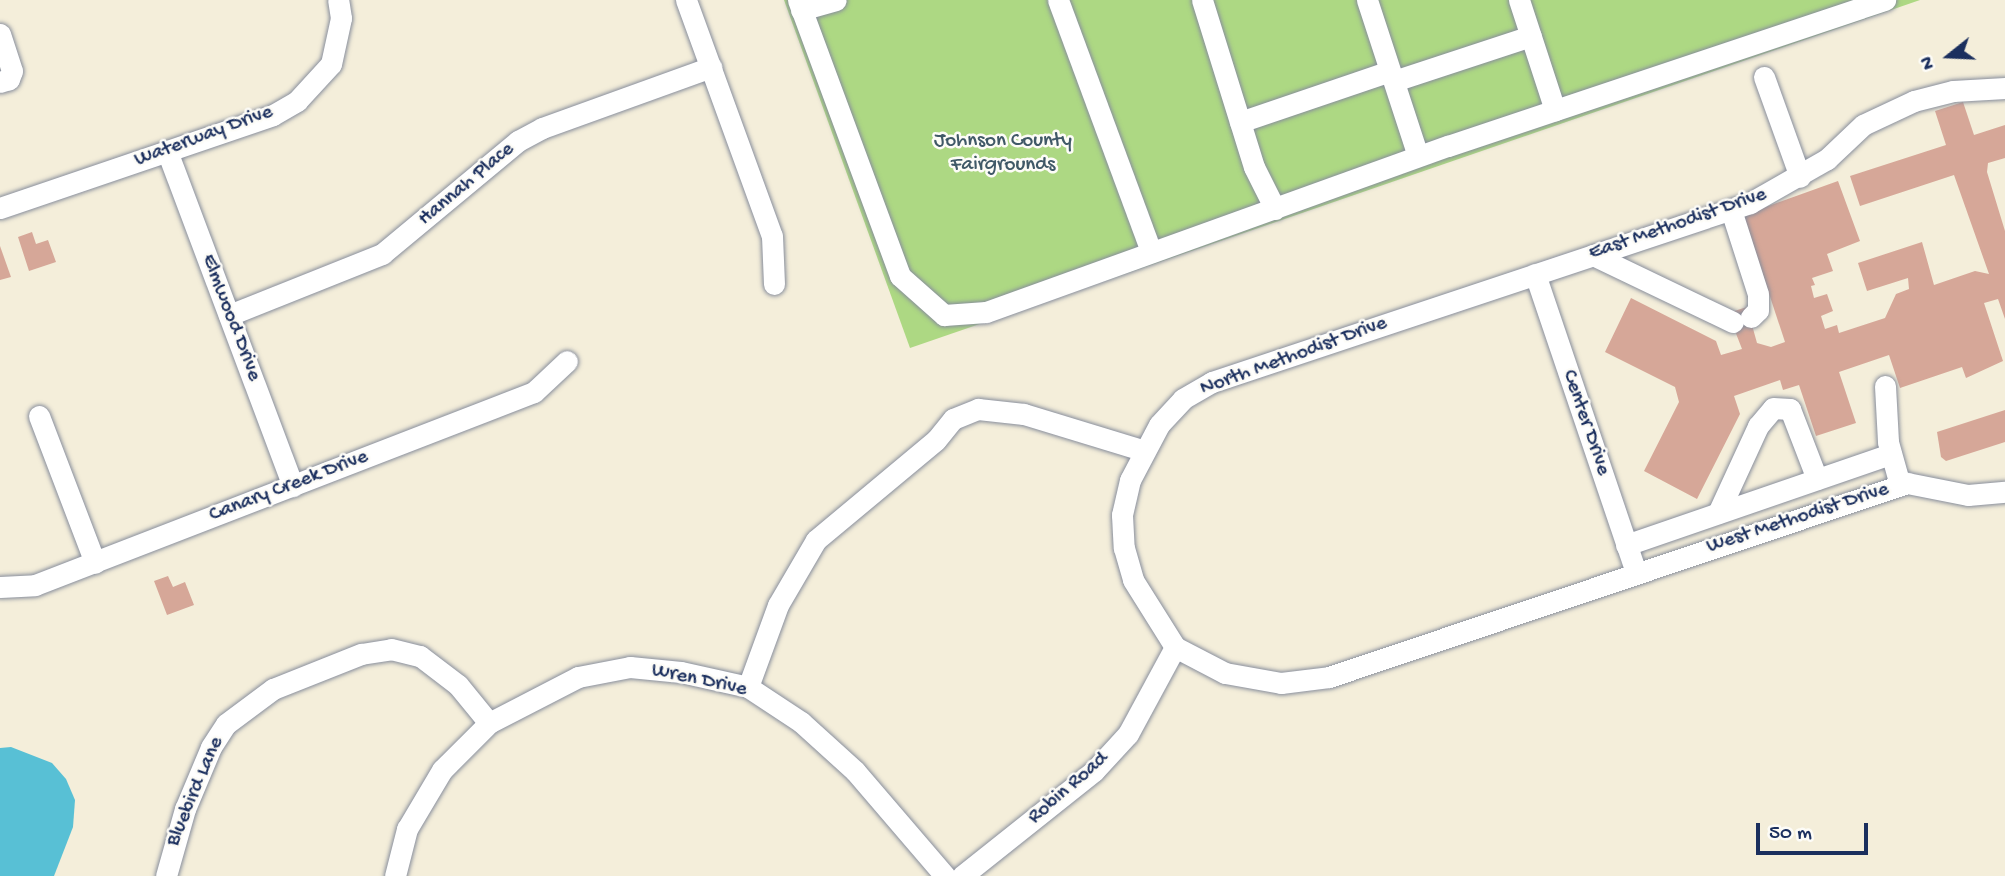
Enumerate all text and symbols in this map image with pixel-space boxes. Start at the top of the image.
north arrow [1914,21,1984,91]
text: N [1916,53,1941,72]
street label: Waterway Drive [131,100,277,174]
park label: Johnson County Fairgrounds [934,129,1072,179]
street label: Hannah Place [414,138,520,232]
street label: East Methodist Drive [1586,183,1770,267]
street label: Elmwood Drive [194,251,266,385]
street label: North Methodist Drive [1197,311,1391,403]
street label: Center Drive [1555,367,1615,479]
street label: Canary Creek Drive [206,445,372,529]
street label: West Methodist Drive [1704,478,1892,560]
street label: Wren Drive [649,659,749,703]
street label: Bluebird Lane [162,733,230,851]
street label: Robin Road [1024,747,1114,831]
scale bar [1760,810,1872,854]
text: 50 m [1769,822,1812,847]

